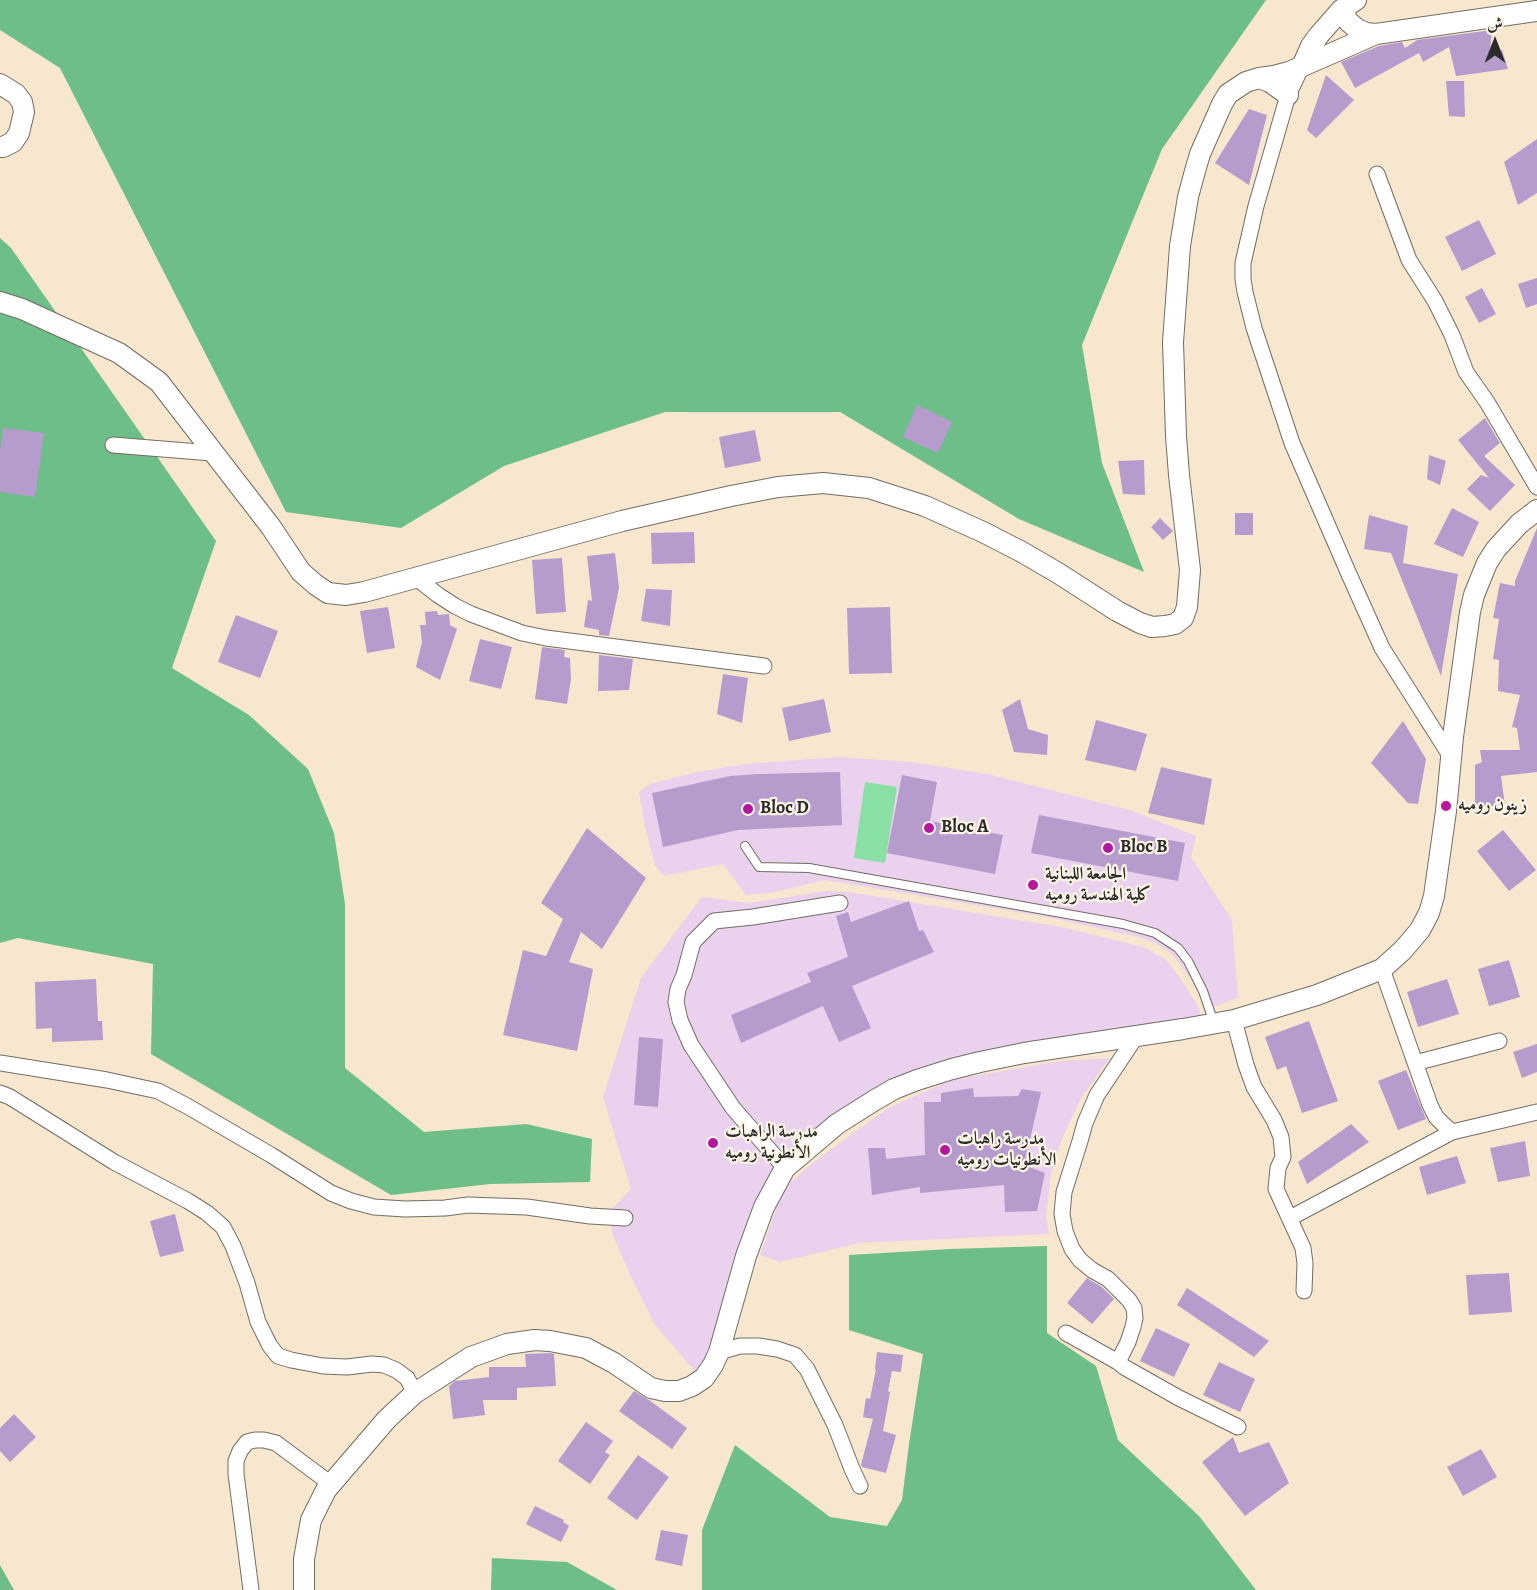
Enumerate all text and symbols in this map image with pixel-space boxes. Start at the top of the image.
north arrow [1465,12,1525,72]
text: ش [1487,13,1503,35]
place label: زينون روميه [1458,795,1527,817]
place label: Bloc D [760,798,809,820]
marker: زينون روميه [1439,799,1453,813]
marker: Bloc D [741,802,755,816]
place label: Bloc A [941,817,988,839]
marker: Bloc A [922,821,936,835]
place label: Bloc B [1120,837,1167,859]
marker: Bloc B [1101,841,1115,855]
place label: الجامعة اللبنانية كلية الهندسة روميه [1045,864,1151,906]
marker: الجامعة اللبنانية كلية الهندسة روميه [1026,878,1040,892]
place label: مدرسة الراهبات الأنطونية روميه [725,1122,818,1164]
place label: مدرسة راهبات الأنطونيات روميه [957,1129,1056,1172]
marker: مدرسة الراهبات الأنطونية روميه [706,1136,720,1150]
marker: مدرسة راهبات الأنطونيات روميه [938,1143,952,1157]

